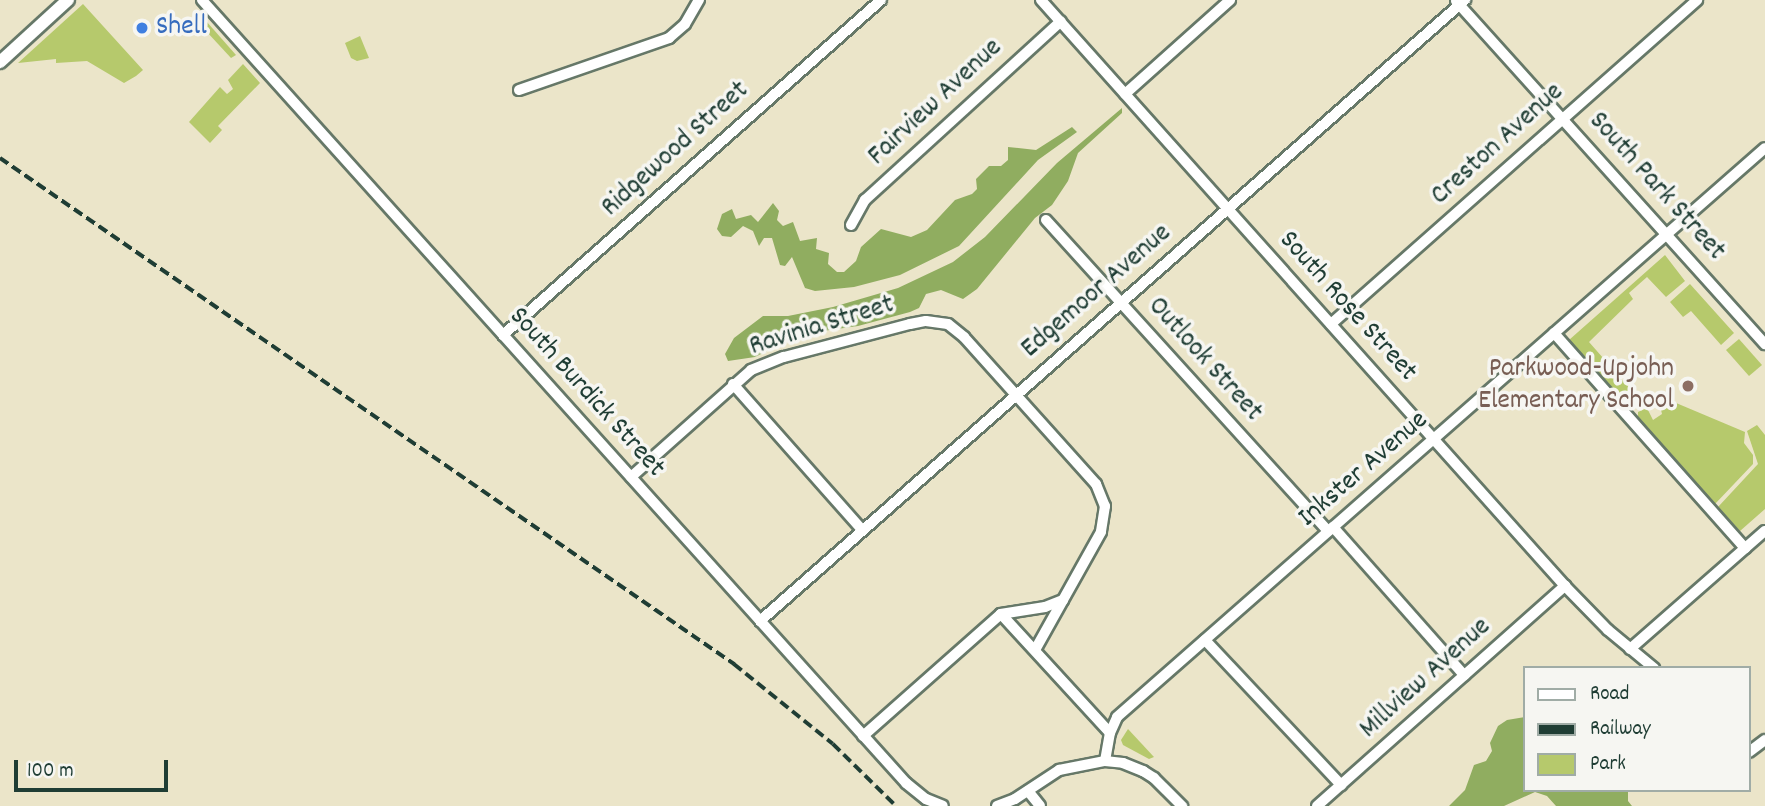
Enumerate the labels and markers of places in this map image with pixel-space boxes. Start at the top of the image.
place label: Shell [156,11,207,45]
marker: Shell [134,20,150,36]
place label: Parkwood-Upjohn Elementary School [1478,353,1674,419]
marker: Parkwood-Upjohn Elementary School [1680,378,1696,394]

